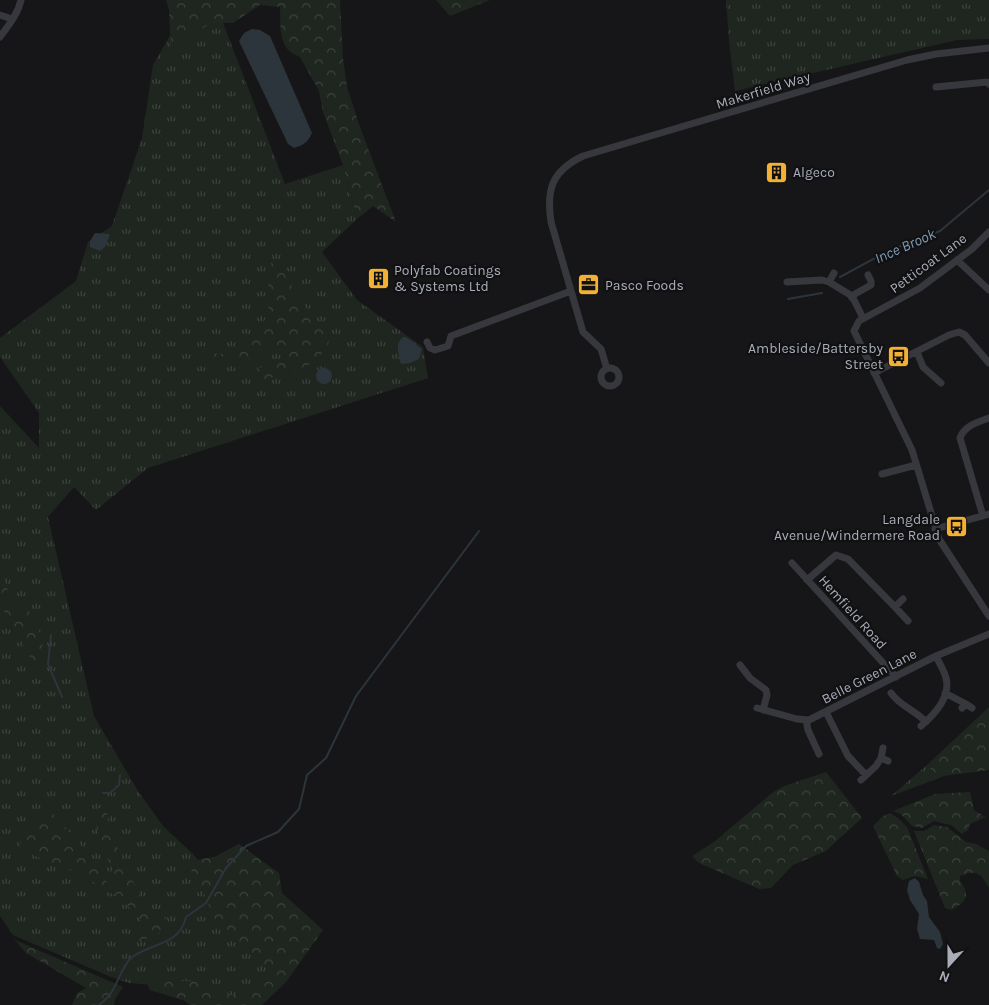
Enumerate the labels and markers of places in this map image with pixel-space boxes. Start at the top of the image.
building icon: Algeco [765,160,789,184]
place label: Algeco [793,164,835,181]
place label: Polyfab Coatings & Systems Ltd [394,262,501,295]
building icon: Polyfab Coatings & Systems Ltd [366,266,390,290]
office icon: Pasco Foods [577,273,601,297]
place label: Pasco Foods [605,277,684,294]
place label: Ambleside/Battersby Street [748,340,883,373]
bus stop icon: Ambleside/Battersby Street [887,344,911,368]
place label: Langdale Avenue/Windermere Road [774,511,940,544]
bus stop icon: Langdale Avenue/Windermere Road [944,515,968,539]

